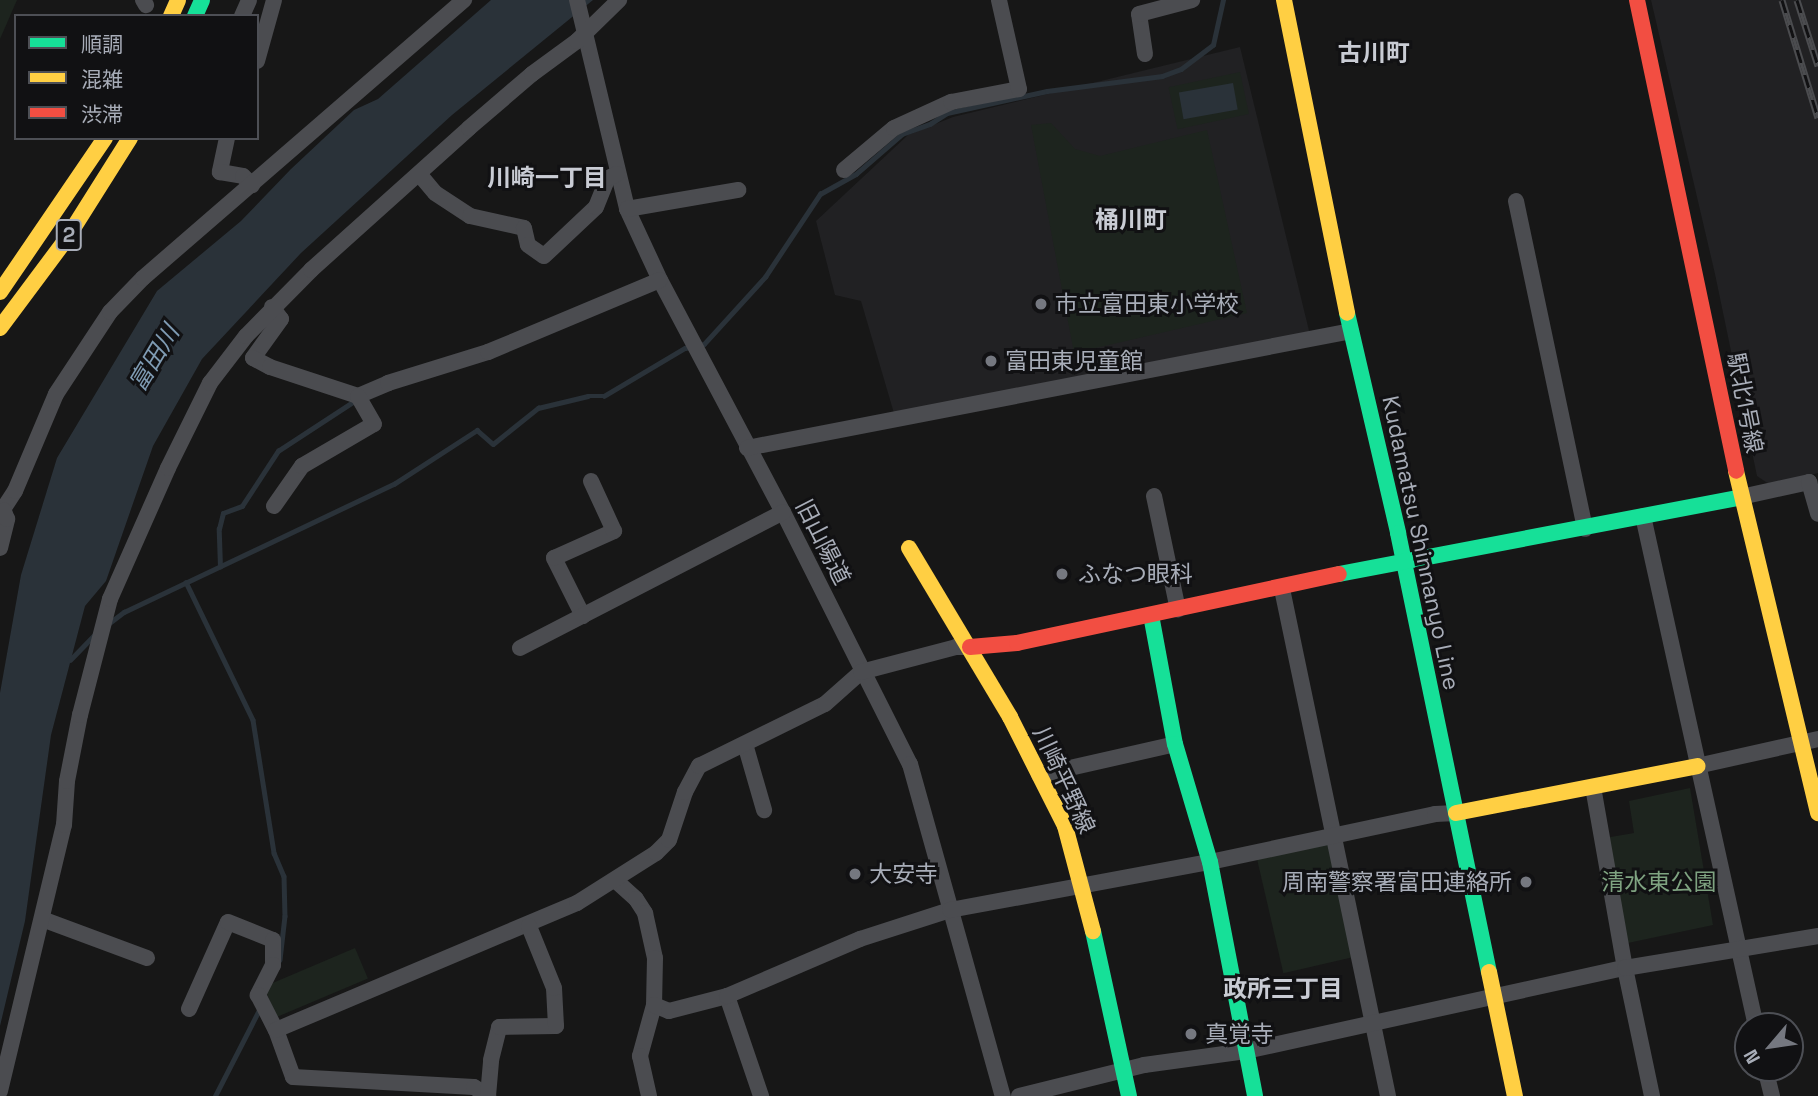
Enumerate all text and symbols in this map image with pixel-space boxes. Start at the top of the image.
legend [14,14,259,140]
text: 順調 [81,31,123,58]
district label: 古川町 [1338,39,1410,67]
text: 混雑 [81,66,123,93]
text: 渋滞 [81,101,123,128]
district label: 川崎一丁目 [487,164,607,192]
district label: 桶川町 [1095,206,1167,234]
road number: 2 [55,218,83,252]
place label: 市立富田東小学校 [1055,290,1239,318]
marker: 市立富田東小学校 [1033,296,1049,312]
water label: 富田川 [123,320,185,396]
place label: 富田東児童館 [1005,347,1143,375]
street label: 駅北1号線 [1722,350,1768,456]
marker: 富田東児童館 [983,353,999,369]
street label: Kudamatsu Shinnanyo Line [1376,393,1466,693]
street label: 旧山陽道 [790,495,856,589]
place label: ふなつ眼科 [1078,560,1193,588]
marker: ふなつ眼科 [1052,564,1072,584]
street label: 川崎平野線 [1027,722,1101,838]
place label: 大安寺 [869,860,938,888]
marker: 大安寺 [847,866,863,882]
place label: 周南警察署富田連絡所 [1282,868,1512,896]
park label: 清水東公園 [1602,868,1716,896]
marker: 周南警察署富田連絡所 [1518,874,1534,890]
district label: 政所三丁目 [1223,975,1343,1003]
north arrow [1734,1012,1804,1082]
place label: 真覚寺 [1205,1020,1274,1048]
marker: 真覚寺 [1183,1026,1199,1042]
text: N [1738,1045,1766,1068]

